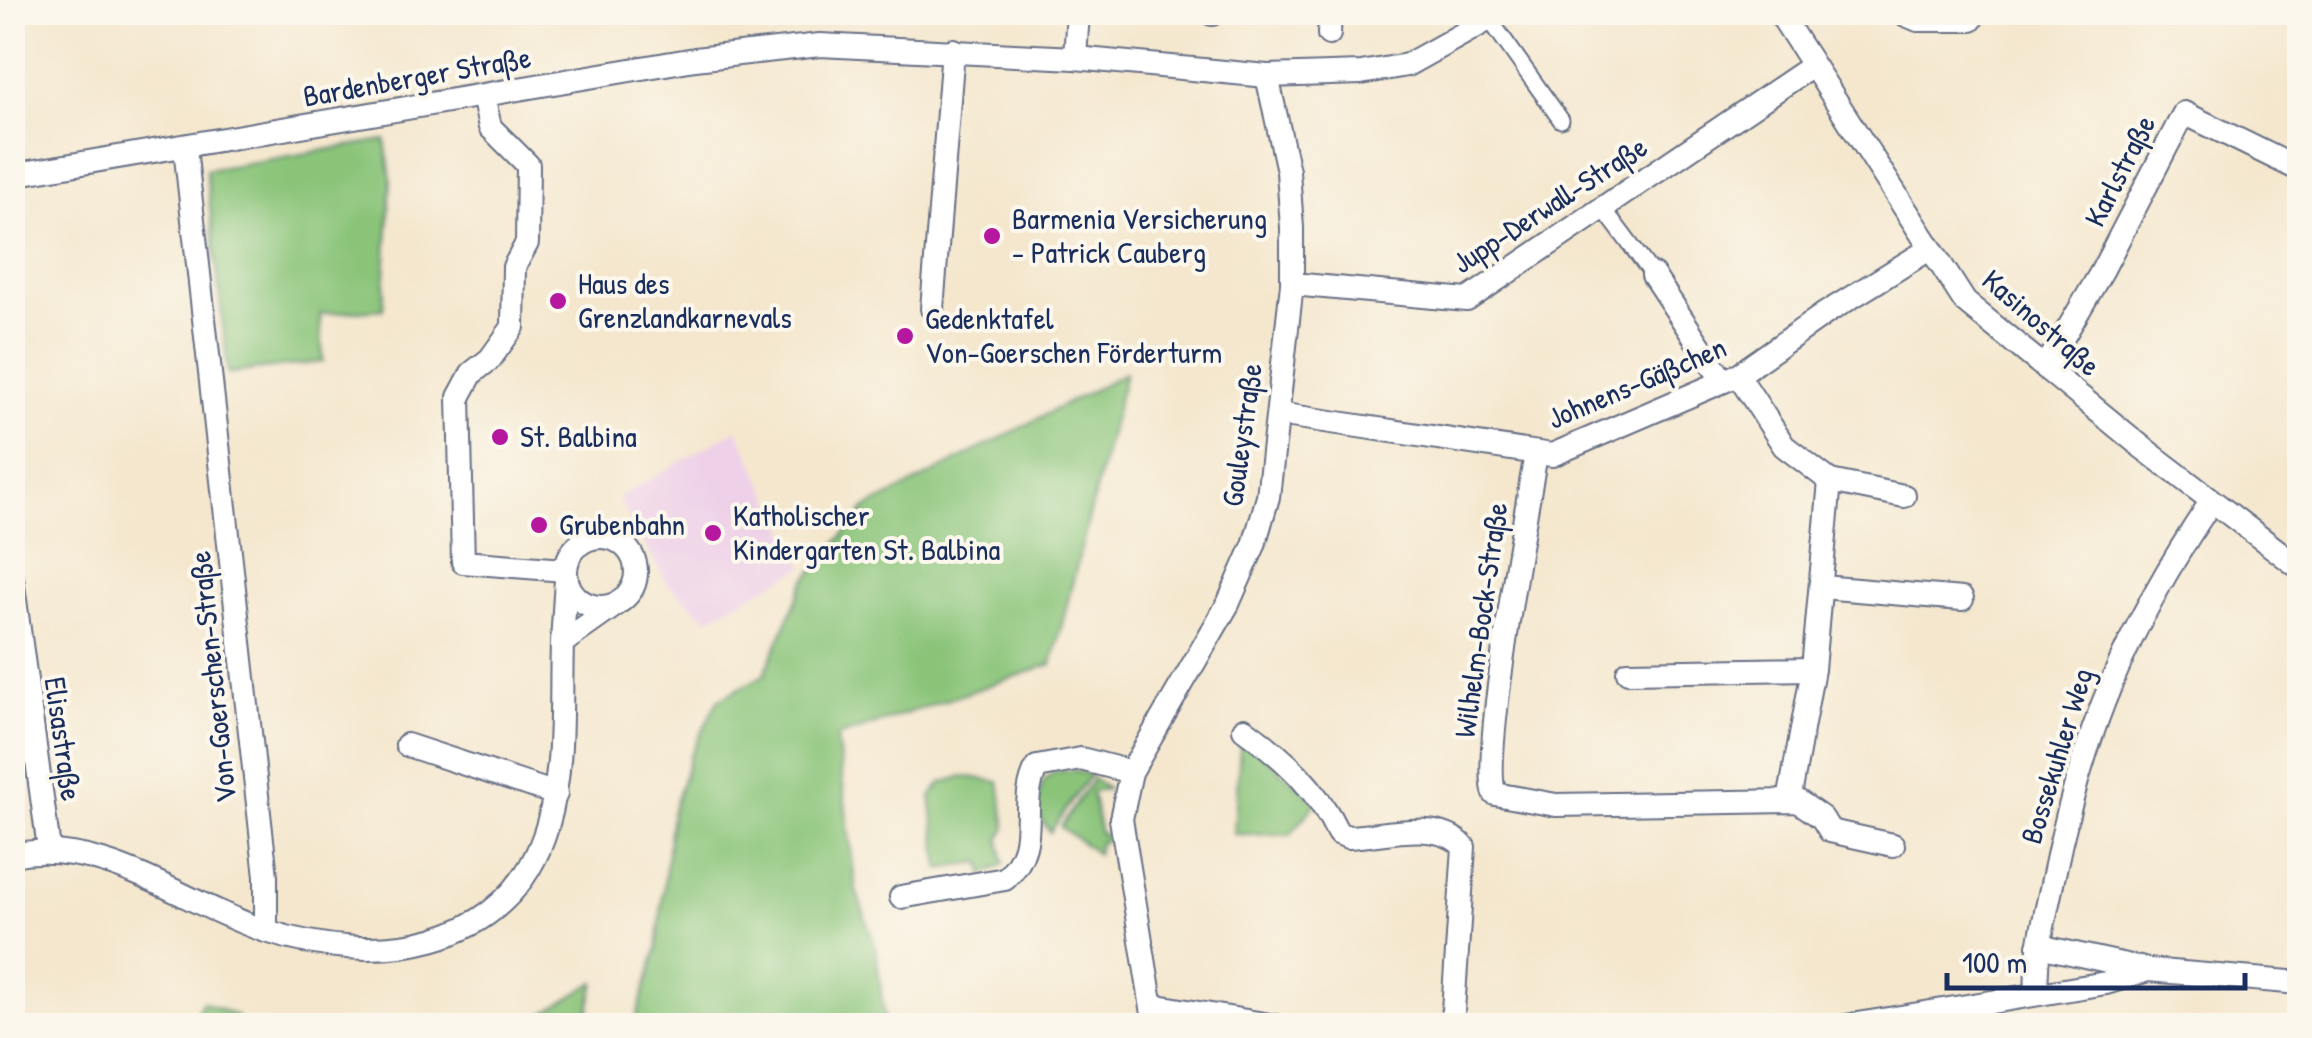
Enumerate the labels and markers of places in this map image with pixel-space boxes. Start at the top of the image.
place label: Barmenia Versicherung - Patrick Cauberg [1012,198,1267,272]
marker: Barmenia Versicherung - Patrick Cauberg [981,225,1003,247]
place label: Haus des Grenzlandkarnevals [578,263,792,337]
marker: Haus des Grenzlandkarnevals [547,290,569,312]
place label: Gedenktafel Von-Goerschen Förderturm [925,298,1222,372]
marker: Gedenktafel Von-Goerschen Förderturm [894,325,916,347]
place label: St. Balbina [520,416,637,456]
marker: St. Balbina [489,426,511,448]
place label: Katholischer Kindergarten St. Balbina [733,495,1001,569]
place label: Grubenbahn [559,504,685,544]
marker: Grubenbahn [528,514,550,536]
marker: Katholischer Kindergarten St. Balbina [702,522,724,544]

